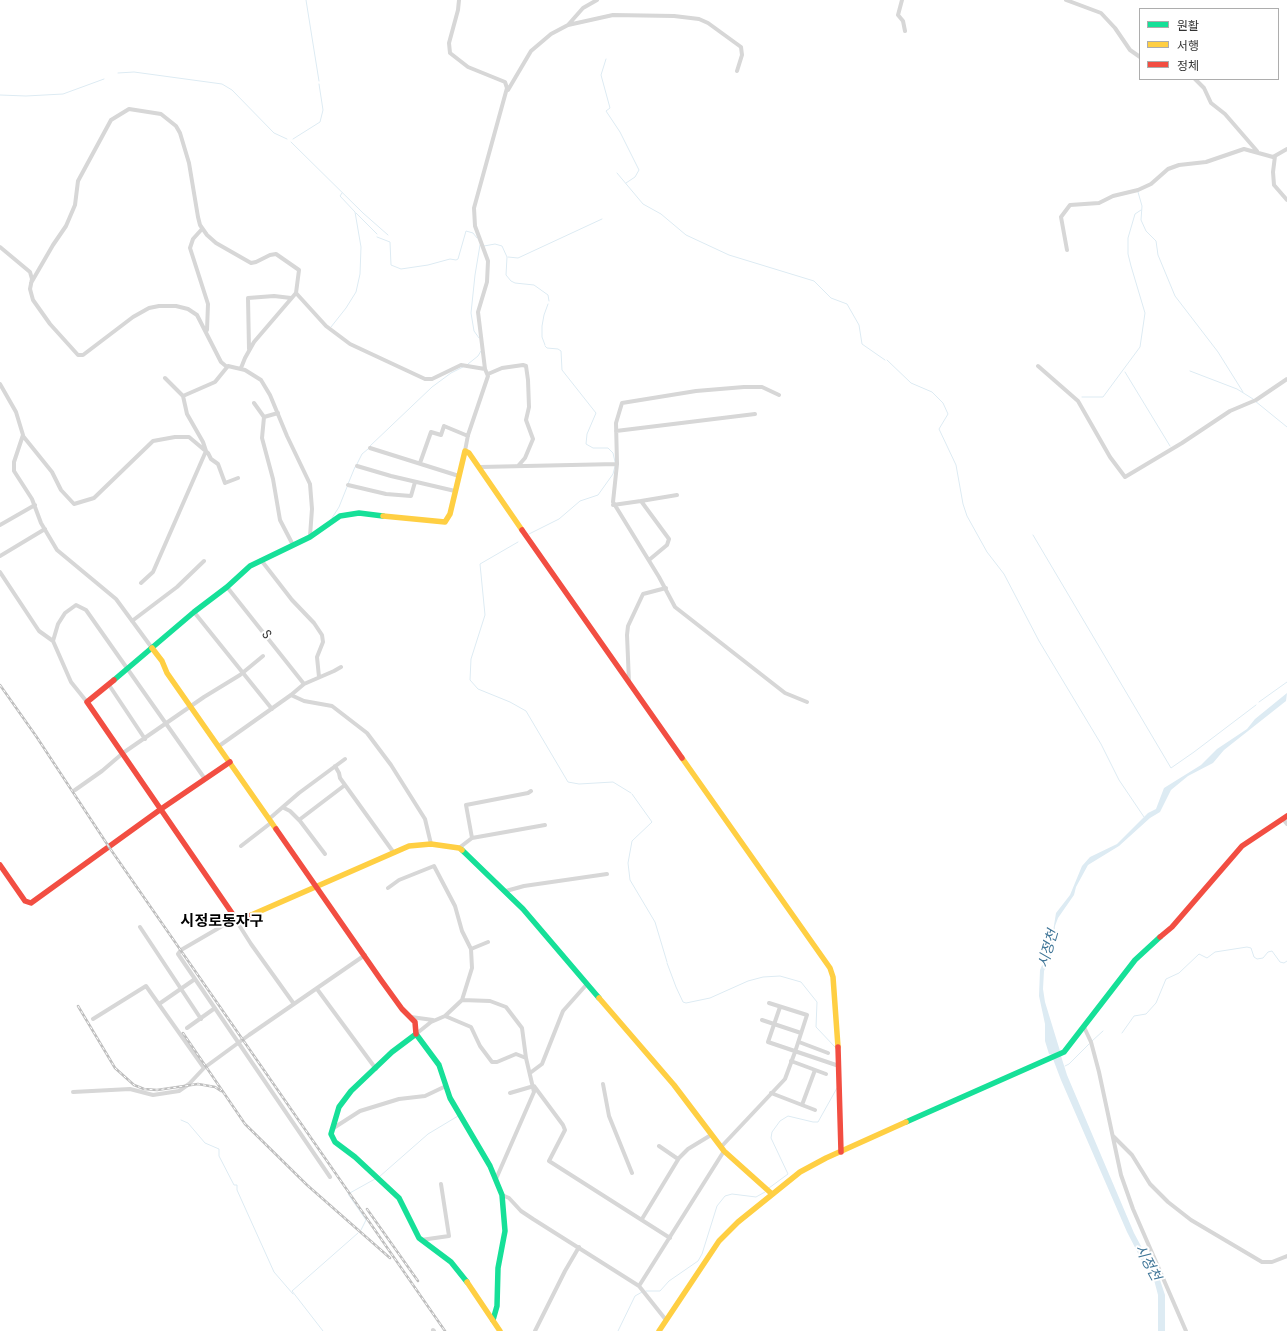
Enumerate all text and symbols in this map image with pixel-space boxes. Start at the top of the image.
legend [1139,8,1279,80]
text: 원활 [1177,19,1199,33]
text: 서행 [1177,39,1199,53]
text: 정체 [1177,59,1199,73]
street label: S [258,627,274,643]
district label: 시정로동자구 [181,913,263,931]
water label: 시정천 [1036,928,1062,970]
water label: 시정천 [1131,1242,1163,1284]

